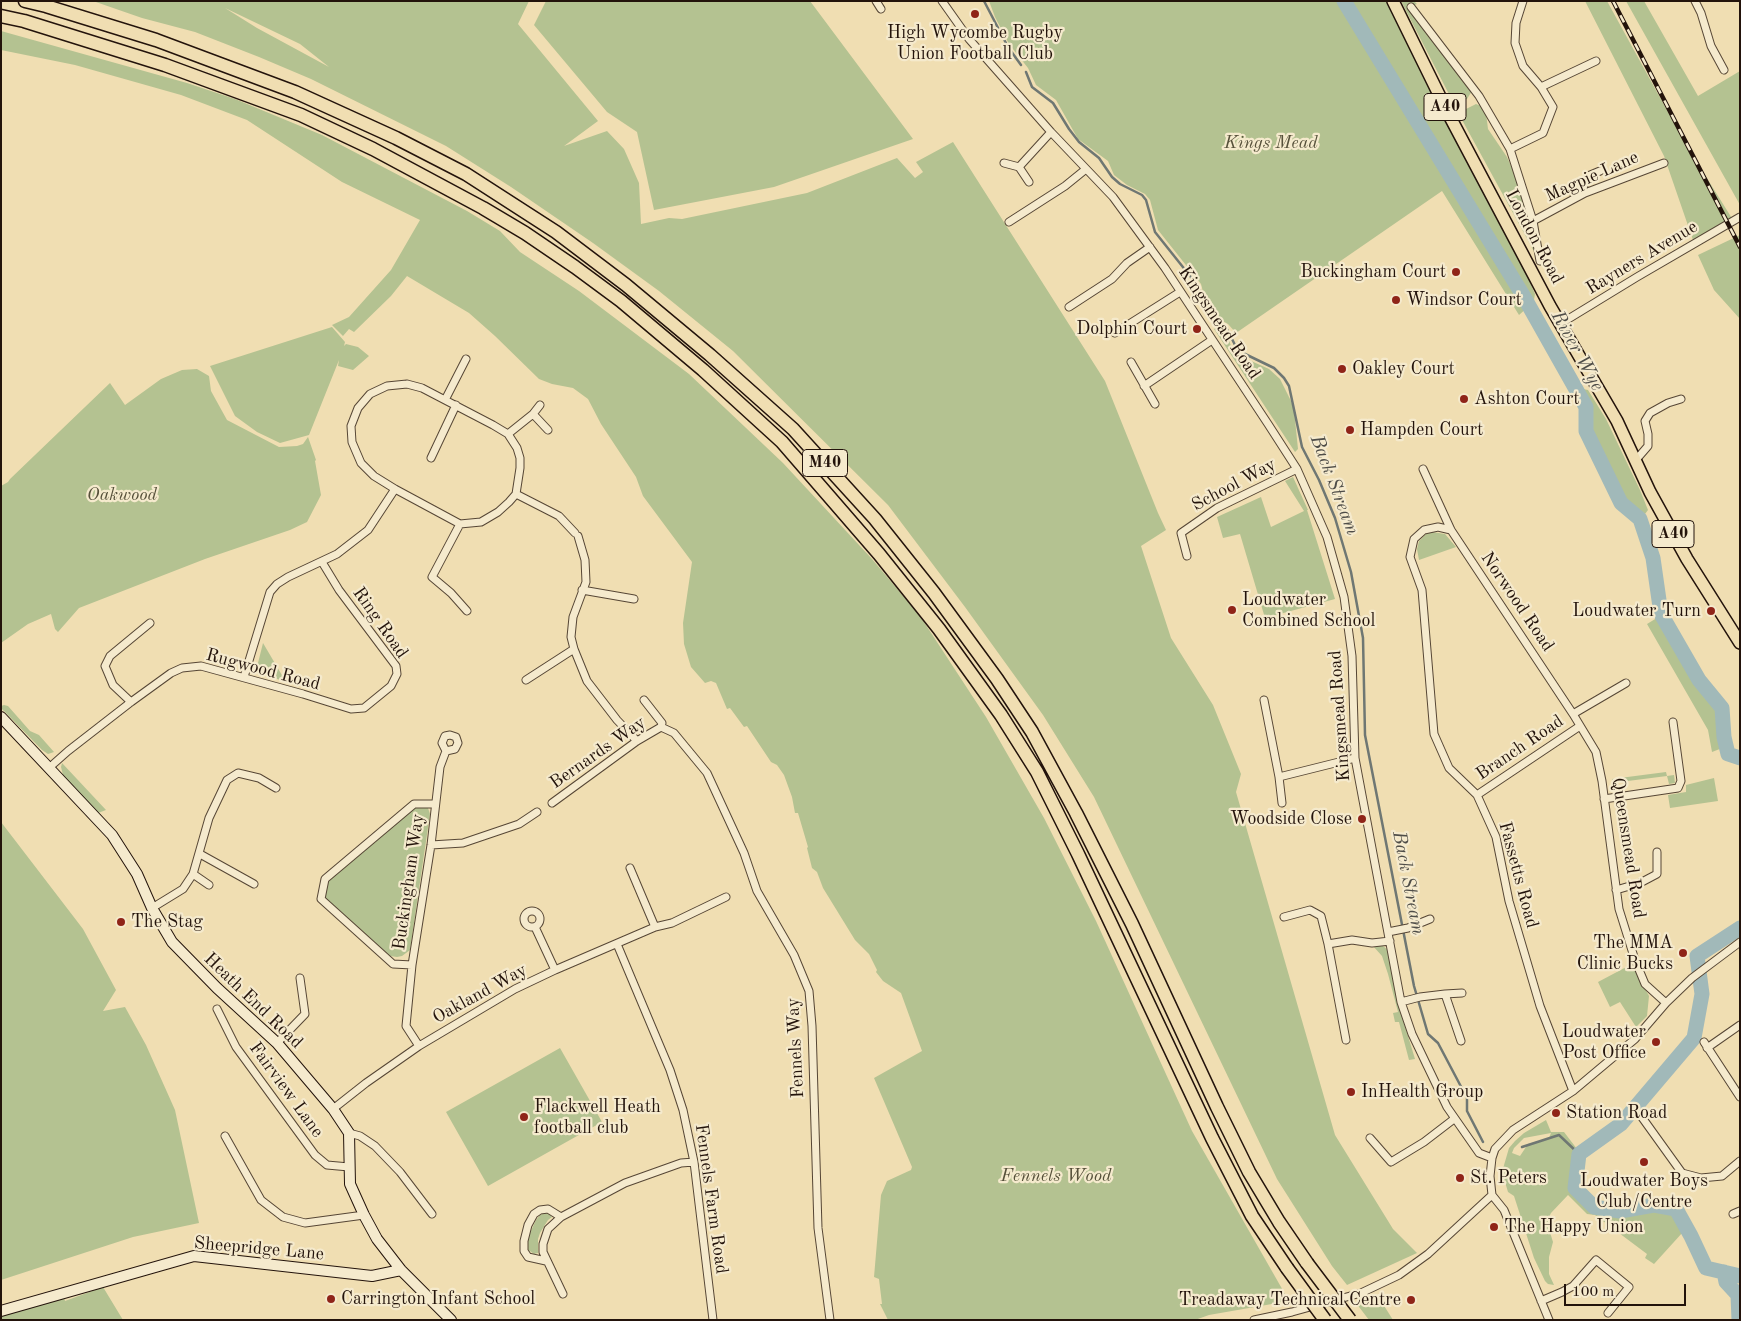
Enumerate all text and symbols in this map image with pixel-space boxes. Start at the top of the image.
marker: High Wycombe Rugby Union Football Club [969,8,981,20]
place label: High Wycombe Rugby Union Football Club [887,22,1063,64]
road number: A40 [1424,94,1466,120]
park label: Kings Mead [1224,132,1318,154]
street label: Magpie Lane [1542,147,1642,207]
street label: London Road [1500,186,1568,288]
street label: Rayners Avenue [1582,216,1702,300]
place label: Buckingham Court [1300,261,1446,283]
street label: Kingsmead Road [1173,262,1265,384]
marker: Buckingham Court [1450,266,1462,278]
place label: Windsor Court [1406,289,1522,311]
marker: Windsor Court [1390,294,1402,306]
water label: River Wye [1546,307,1608,395]
place label: Dolphin Court [1076,318,1187,340]
marker: Dolphin Court [1191,323,1203,335]
place label: Oakley Court [1352,358,1455,380]
marker: Oakley Court [1336,363,1348,375]
place label: Ashton Court [1474,388,1580,410]
marker: Ashton Court [1458,393,1470,405]
place label: Hampden Court [1360,419,1483,441]
marker: Hampden Court [1344,424,1356,436]
water label: Back Stream [1304,432,1364,538]
road number: M40 [802,449,848,476]
street label: School Way [1188,454,1280,516]
park label: Oakwood [87,484,157,506]
road number: A40 [1652,520,1694,548]
street label: Norwood Road [1476,548,1558,656]
street label: Ring Road [348,583,412,663]
place label: Loudwater Combined School [1242,589,1375,632]
place label: Loudwater Turn [1572,600,1701,622]
marker: Loudwater Combined School [1226,604,1238,616]
marker: Loudwater Turn [1705,605,1717,617]
street label: Rugwood Road [203,644,323,696]
street label: Kingsmead Road [1325,650,1355,782]
street label: Branch Road [1472,711,1568,785]
street label: Bernards Way [546,712,650,794]
street label: Queensmead Road [1606,776,1650,920]
place label: Woodside Close [1230,808,1352,830]
street label: Buckingham Way [389,812,429,952]
marker: Woodside Close [1356,813,1368,825]
street label: Fassetts Road [1493,819,1543,931]
water label: Back Stream [1387,829,1429,937]
place label: The Stag [131,911,203,933]
marker: The Stag [115,916,127,928]
place label: The MMA Clinic Bucks [1577,932,1673,974]
marker: The MMA Clinic Bucks [1677,947,1689,959]
street label: Heath End Road [199,948,307,1054]
street label: Oakland Way [429,959,531,1029]
street label: Fennels Way [783,997,809,1099]
place label: Loudwater Post Office [1562,1021,1646,1064]
marker: Loudwater Post Office [1650,1036,1662,1048]
street label: Fairview Lane [244,1038,328,1142]
place label: InHealth Group [1361,1081,1483,1103]
marker: InHealth Group [1345,1086,1357,1098]
place label: Flackwell Heath football club [534,1096,661,1138]
place label: Station Road [1566,1102,1667,1124]
marker: Station Road [1550,1107,1562,1119]
marker: Flackwell Heath football club [518,1111,530,1123]
street label: Fennels Farm Road [690,1123,732,1275]
marker: Loudwater Boys Club/Centre [1638,1156,1650,1168]
park label: Fennels Wood [1001,1165,1111,1187]
place label: St. Peters [1470,1167,1547,1189]
place label: Loudwater Boys Club/Centre [1580,1170,1708,1212]
marker: St. Peters [1454,1172,1466,1184]
place label: The Happy Union [1504,1216,1644,1238]
marker: The Happy Union [1488,1221,1500,1233]
street label: Sheepridge Lane [193,1233,325,1265]
scale bar [1566,1274,1688,1306]
text: 100 m [1572,1285,1614,1300]
place label: Carrington Infant School [341,1288,535,1310]
place label: Treadaway Technical Centre [1178,1289,1401,1311]
marker: Carrington Infant School [325,1293,337,1305]
marker: Treadaway Technical Centre [1405,1294,1417,1306]

